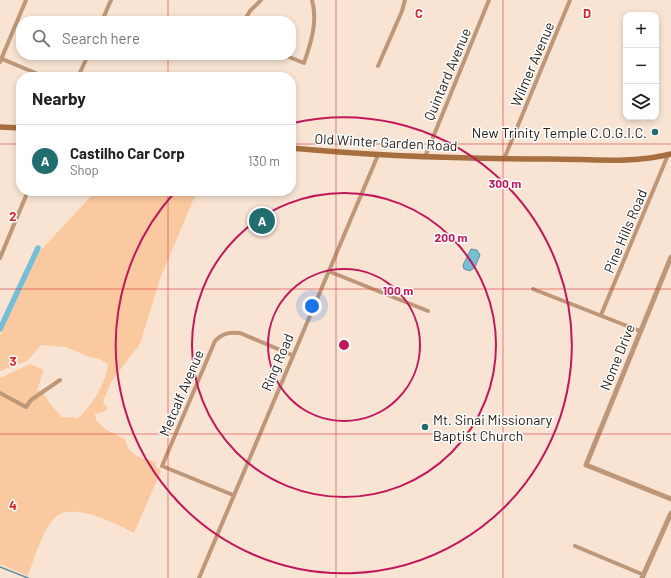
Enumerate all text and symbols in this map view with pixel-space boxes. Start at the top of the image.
text: C [415,5,423,21]
text: D [583,5,591,21]
map controls [623,12,659,120]
button: + [623,12,659,48]
search box [16,16,296,60]
street label: Wilmer Avenue [507,19,557,109]
street label: Quintard Avenue [420,25,474,123]
icon: search [30,27,52,49]
text: Search here [62,29,140,47]
button: − [623,48,659,84]
button: layers [623,84,659,120]
text: Nearby [32,88,86,108]
place label: New Trinity Temple C.O.G.I.C. [472,124,647,141]
marker: New Trinity Temple C.O.G.I.C. [650,127,660,137]
street label: Old Winter Garden Road [314,130,458,154]
text: Castilho Car Corp [70,144,185,162]
text: A [41,153,49,169]
text: 130 m [248,153,280,169]
text: Shop [70,162,99,178]
text: 300 m [489,176,521,190]
street label: Pine Hills Road [600,187,650,275]
pin: A [249,206,275,236]
text: 2 [9,208,17,224]
text: 200 m [435,230,467,244]
text: 100 m [383,283,413,297]
your location [302,296,322,316]
street label: Nome Drive [596,321,638,393]
street label: Ring Road [257,331,297,393]
centre of rings [337,338,351,352]
street label: Metcalf Avenue [155,347,207,439]
text: 3 [9,353,17,369]
place label: Mt. Sinai Missionary Baptist Church [433,411,553,444]
marker: Mt. Sinai Missionary Baptist Church [420,422,430,432]
text: 4 [9,497,17,513]

